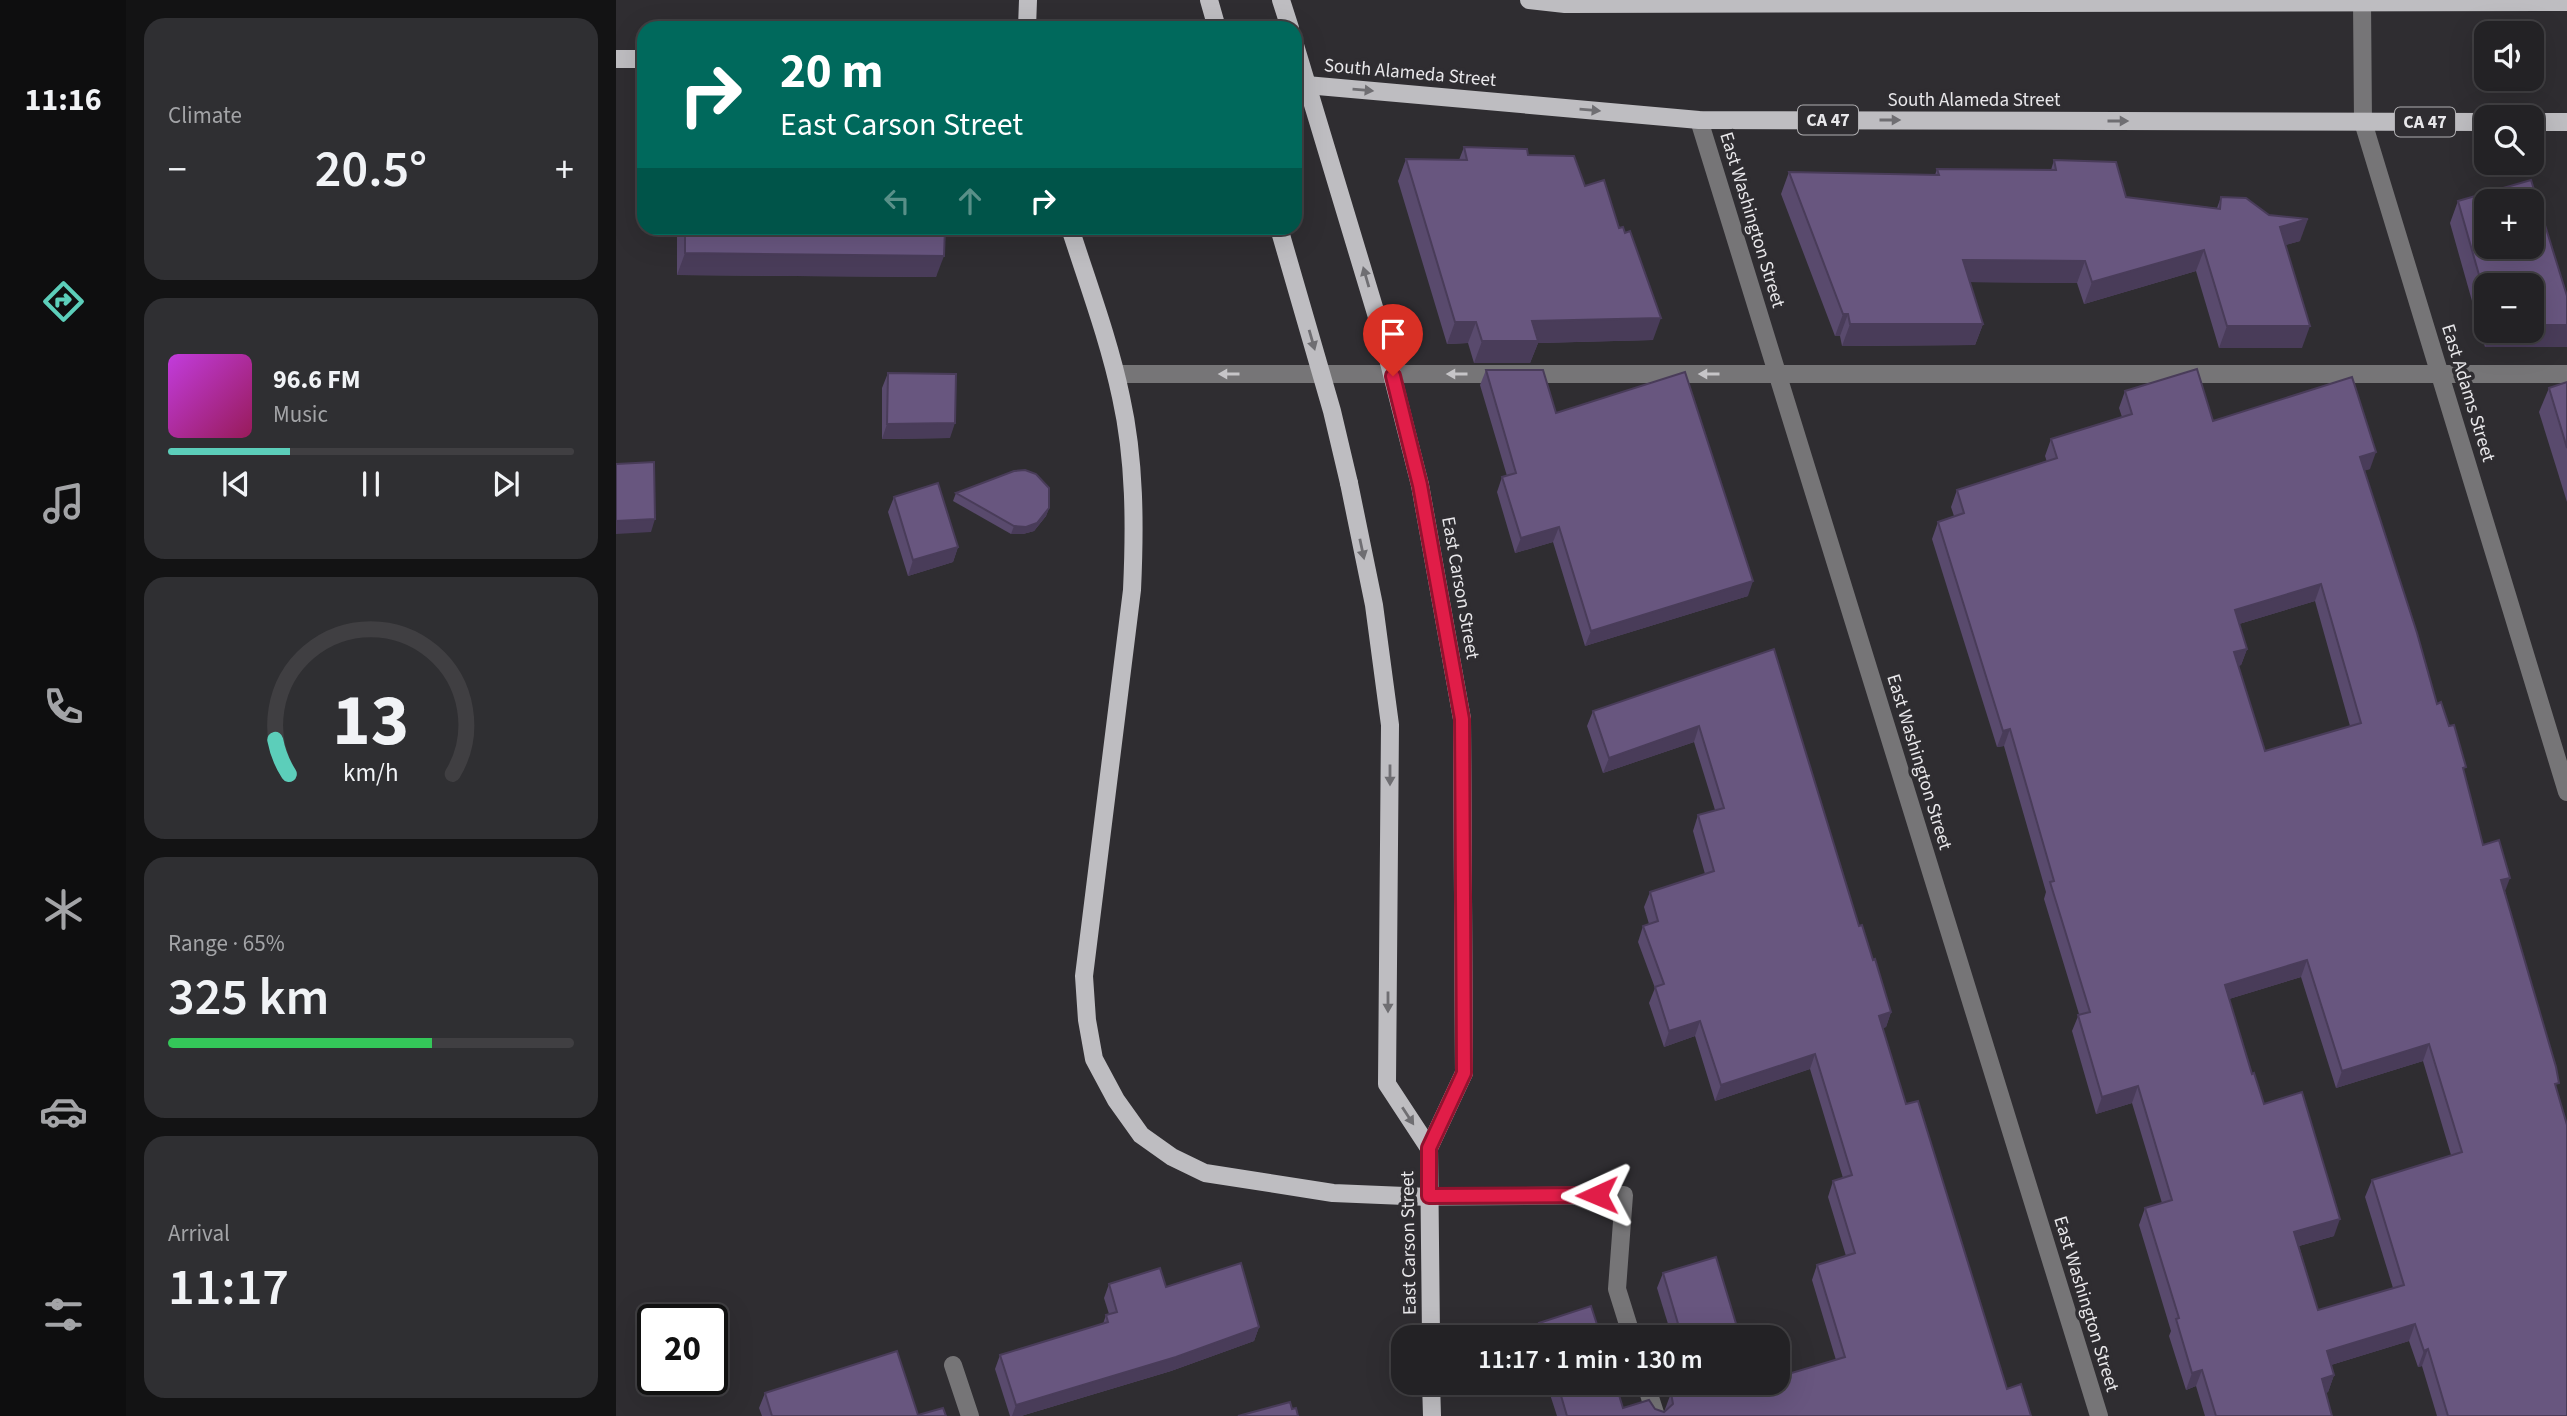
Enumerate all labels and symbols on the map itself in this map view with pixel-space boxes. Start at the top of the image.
street label: South Alameda Street [1323,52,1498,94]
one-way arrow [1352,85,1374,96]
street label: South Alameda Street [1888,87,2061,114]
one-way arrow [1579,105,1601,116]
road number: CA 47 [1798,106,1858,134]
road number: CA 47 [2395,107,2455,136]
one-way arrow [1879,114,1901,126]
one-way arrow [2107,115,2129,127]
street label: East Washington Street [1712,129,1792,312]
one-way arrow [1360,266,1370,287]
pin [1363,304,1423,376]
street label: East Adams Street [2434,321,2502,466]
one-way arrow [1307,330,1317,351]
one-way arrow [1218,368,1240,380]
one-way arrow [1445,368,1467,380]
one-way arrow [1697,368,1719,380]
street label: East Carson Street [1434,515,1486,662]
one-way arrow [1357,538,1368,560]
street label: East Washington Street [1879,671,1959,854]
one-way arrow [1384,764,1396,786]
one-way arrow [1382,991,1394,1013]
one-way arrow [1401,1107,1415,1125]
position arrow [1560,1158,1634,1232]
street label: East Carson Street [1394,1170,1424,1315]
street label: East Washington Street [2046,1213,2126,1396]
speed limit sign: 20 [637,1304,728,1395]

